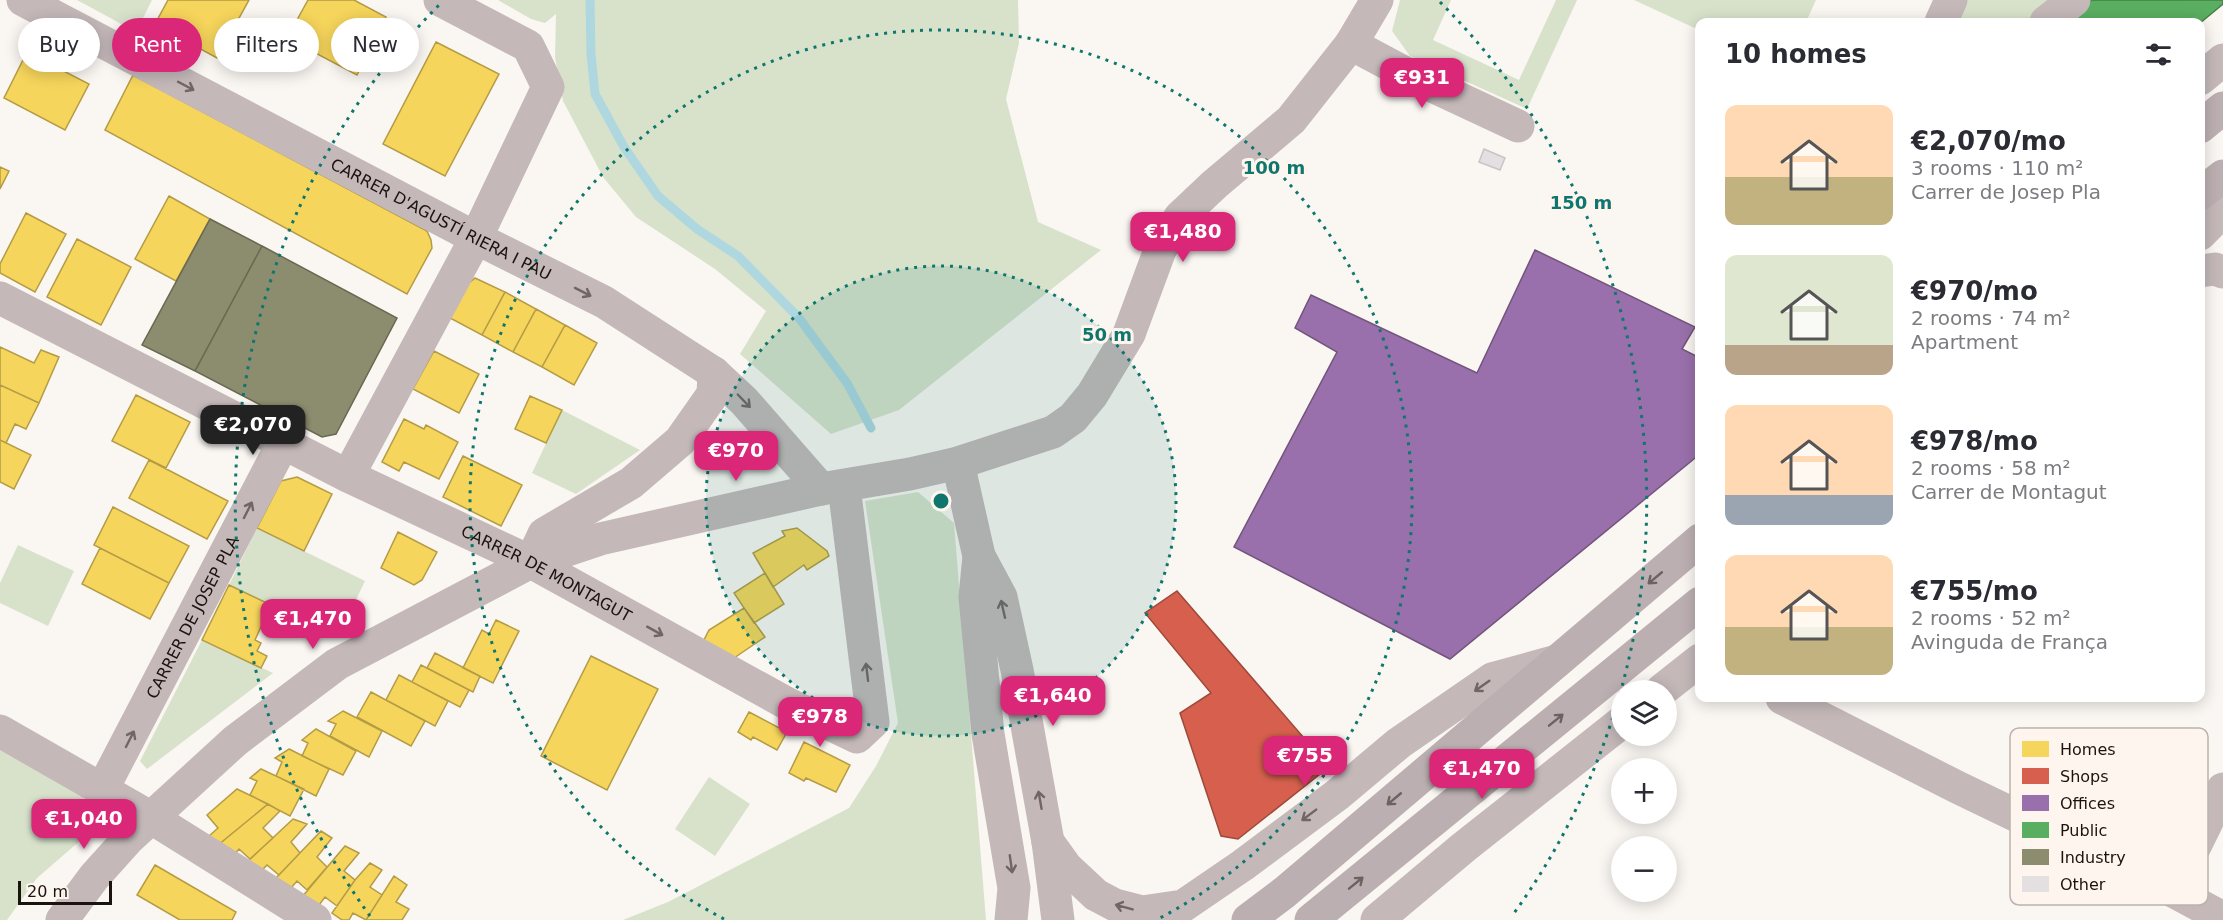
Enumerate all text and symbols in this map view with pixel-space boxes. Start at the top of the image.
chip: Buy [18,18,100,72]
chip: Rent [112,18,202,72]
chip: Filters [214,18,319,72]
chip: New [331,18,419,72]
icon: filters [2142,38,2175,71]
text: 10 homes [1725,39,1867,69]
pin: €931 [1386,58,1458,109]
text: €931 [1394,65,1450,89]
one-way arrow [177,80,194,92]
text: €2,070/mo [1911,126,2066,156]
icon: home [1773,129,1845,201]
street label: CARRER D'AGUSTÍ RIERA I PAU [327,154,554,284]
text: 3 rooms · 110 m² [1911,156,2083,180]
text: 100 m [1243,157,1305,178]
text: Carrer de Josep Pla [1911,180,2101,204]
text: 150 m [1550,192,1612,213]
pin: €1,480 [1134,212,1232,263]
text: €1,480 [1144,219,1222,243]
text: €970/mo [1911,276,2038,306]
icon: home [1773,279,1845,351]
one-way arrow [574,286,592,298]
text: 2 rooms · 74 m² [1911,306,2071,330]
text: 50 m [1082,324,1132,345]
text: Apartment [1911,330,2018,354]
one-way arrow [736,394,751,409]
pin: €2,070 [204,405,302,456]
text: €2,070 [214,412,292,436]
text: €978/mo [1911,426,2038,456]
icon: home [1773,429,1845,501]
pin: €970 [700,431,772,482]
text: €970 [708,438,764,462]
text: 2 rooms · 58 m² [1911,456,2071,480]
text: Carrer de Montagut [1911,480,2107,504]
centre of rings [931,491,951,511]
one-way arrow [242,502,254,519]
street label: CARRER DE MONTAGUT [458,522,635,626]
street label: CARRER DE JOSEP PLA [142,533,243,702]
one-way arrow [1647,572,1663,585]
text: €755/mo [1911,576,2038,606]
icon: home [1773,579,1845,651]
pin: €1,470 [264,599,362,650]
one-way arrow [997,599,1009,618]
text: €1,470 [274,606,352,630]
text: 2 rooms · 52 m² [1911,606,2071,630]
one-way arrow [646,625,663,637]
text: Avinguda de França [1911,630,2108,654]
one-way arrow [861,663,872,683]
pin: €1,640 [1004,676,1102,727]
one-way arrow [1474,680,1491,692]
map controls [1611,680,1677,902]
button: layers [1611,680,1677,746]
text: €1,640 [1014,683,1092,707]
pin: €978 [784,697,856,748]
text: €978 [792,704,848,728]
one-way arrow [1548,713,1564,726]
legend [2010,728,2208,905]
one-way arrow [124,731,136,748]
pin: €755 [1269,736,1341,787]
text: Homes [2060,740,2116,759]
text: €755 [1277,743,1333,767]
pin: €1,470 [1433,749,1531,800]
text: €1,470 [1443,756,1521,780]
button: + [1611,758,1677,824]
text: Shops [2060,767,2109,786]
one-way arrow [1035,791,1046,810]
one-way arrow [1386,793,1402,806]
text: Offices [2060,794,2115,813]
pin: €1,040 [35,799,133,850]
text: €1,040 [45,806,123,830]
one-way arrow [1302,809,1318,822]
text: Public [2060,821,2107,840]
button: − [1611,836,1677,902]
text: Industry [2060,848,2126,867]
one-way arrow [1005,853,1016,873]
text: Other [2060,875,2106,894]
one-way arrow [1348,877,1364,890]
scale bar [18,878,112,906]
text: 20 m [27,882,68,901]
one-way arrow [1114,901,1133,912]

